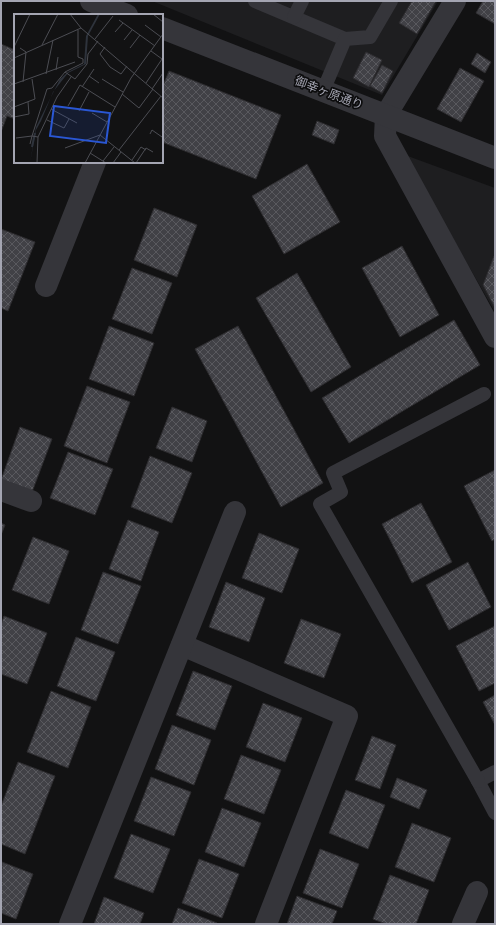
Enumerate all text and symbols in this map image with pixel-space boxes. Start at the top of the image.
inset map [14,14,163,163]
street label: 御幸ヶ原通り [293,73,365,112]

